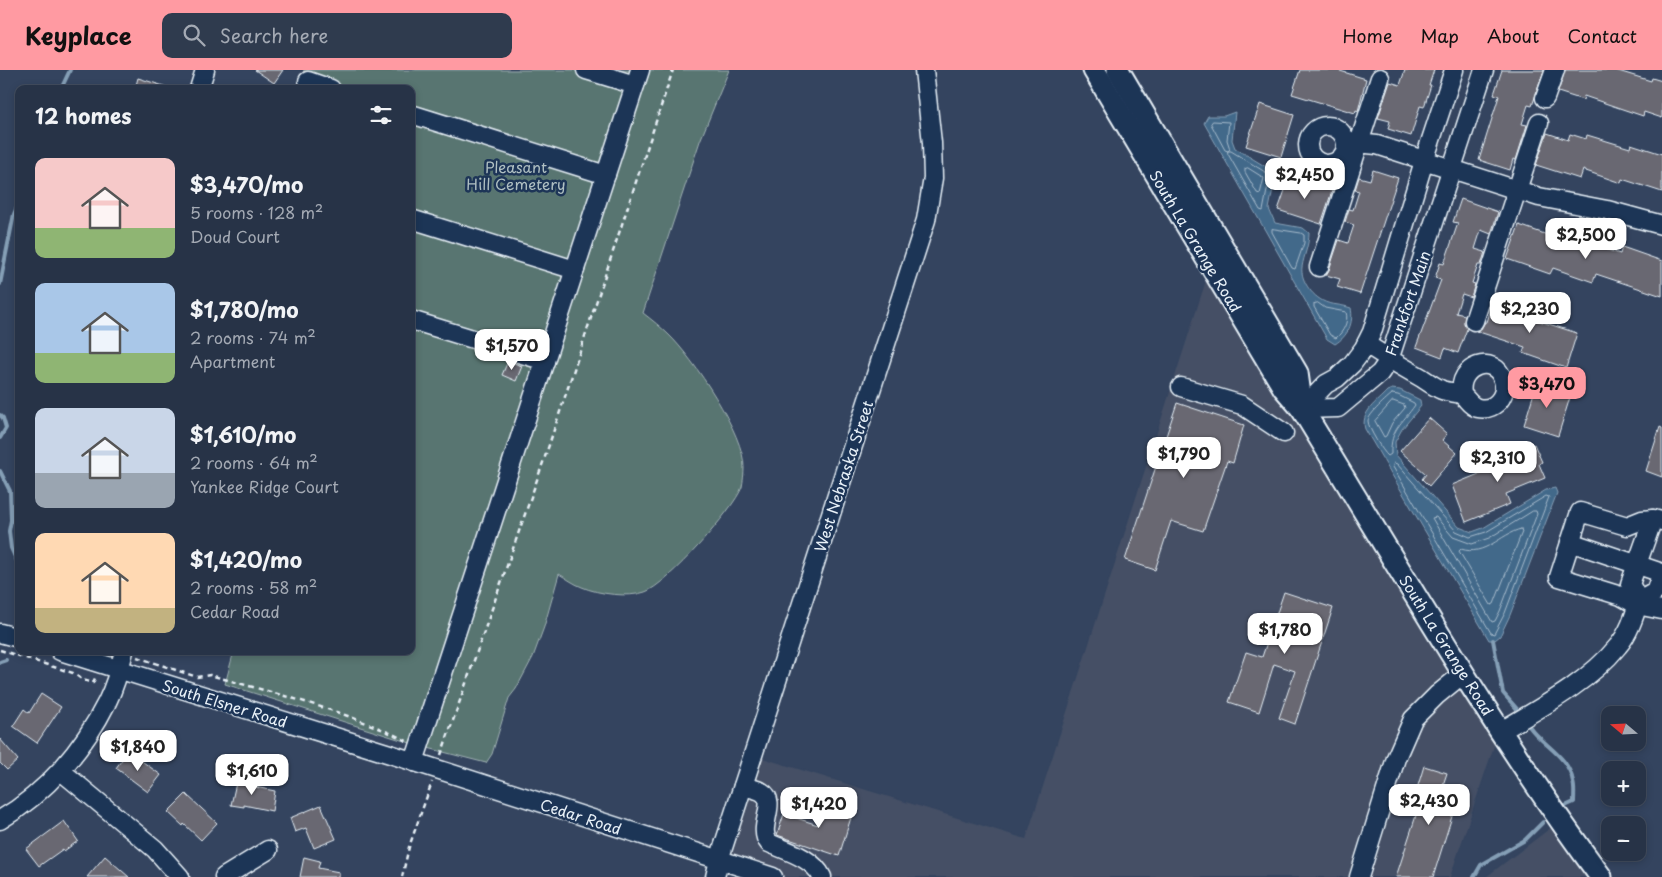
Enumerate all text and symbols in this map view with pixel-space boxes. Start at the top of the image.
search box [162,13,512,58]
text: Keyplace [25,17,132,53]
icon: search [180,21,208,49]
text: Search here [220,21,328,49]
text: Home [1342,22,1392,49]
text: Map [1420,22,1459,49]
text: About [1487,22,1539,49]
text: Contact [1567,22,1637,49]
text: 12 homes [35,99,132,131]
icon: filters [367,101,395,129]
park label: Pleasant Hill Cemetery [466,155,566,195]
pin: $2,450 [1264,158,1346,200]
text: $2,450 [1276,162,1334,186]
street label: South La Grange Road [1144,166,1248,316]
text: $3,470/mo [190,168,303,200]
icon: home [75,178,135,238]
text: 5 rooms · 128 m² [190,200,323,224]
pin: $2,500 [1545,218,1627,260]
text: $2,500 [1556,222,1616,246]
text: Doud Court [190,224,280,248]
street label: Frankfort Main [1378,247,1436,359]
pin: $2,230 [1489,292,1571,334]
text: $1,780/mo [190,293,299,325]
text: $2,230 [1501,296,1559,320]
icon: home [75,303,135,363]
text: 2 rooms · 74 m² [190,325,316,349]
pin: $1,570 [471,328,553,371]
text: $1,570 [486,333,538,357]
text: Apartment [190,349,275,373]
pin: $3,470 [1506,366,1588,409]
text: $3,470 [1519,371,1575,395]
street label: West Nebraska Street [808,397,878,555]
text: $1,610/mo [190,418,296,450]
icon: home [75,428,135,488]
pin: $1,790 [1143,436,1225,479]
pin: $2,310 [1457,440,1539,483]
text: $1,790 [1158,441,1210,465]
text: $2,310 [1471,445,1525,469]
text: 2 rooms · 64 m² [190,450,318,474]
text: Yankee Ridge Court [190,474,339,498]
text: $1,420/mo [190,543,302,575]
icon: home [75,553,135,613]
street label: South La Grange Road [1394,570,1500,720]
text: 2 rooms · 58 m² [190,575,317,599]
text: Cedar Road [190,599,280,623]
pin: $1,780 [1244,612,1326,655]
text: $1,780 [1259,617,1311,641]
street label: South Elsner Road [160,673,290,733]
north arrow [1601,706,1646,751]
map controls [1601,706,1646,861]
pin: $1,840 [97,730,179,772]
text: $1,840 [111,734,165,758]
pin: $1,610 [211,754,293,796]
text: $1,610 [227,758,278,782]
button: + [1601,761,1646,806]
pin: $2,430 [1388,784,1470,826]
pin: $1,420 [778,786,860,829]
text: $2,430 [1400,788,1458,812]
text: $1,420 [791,791,847,815]
street label: Cedar Road [537,792,625,840]
button: − [1601,816,1646,861]

